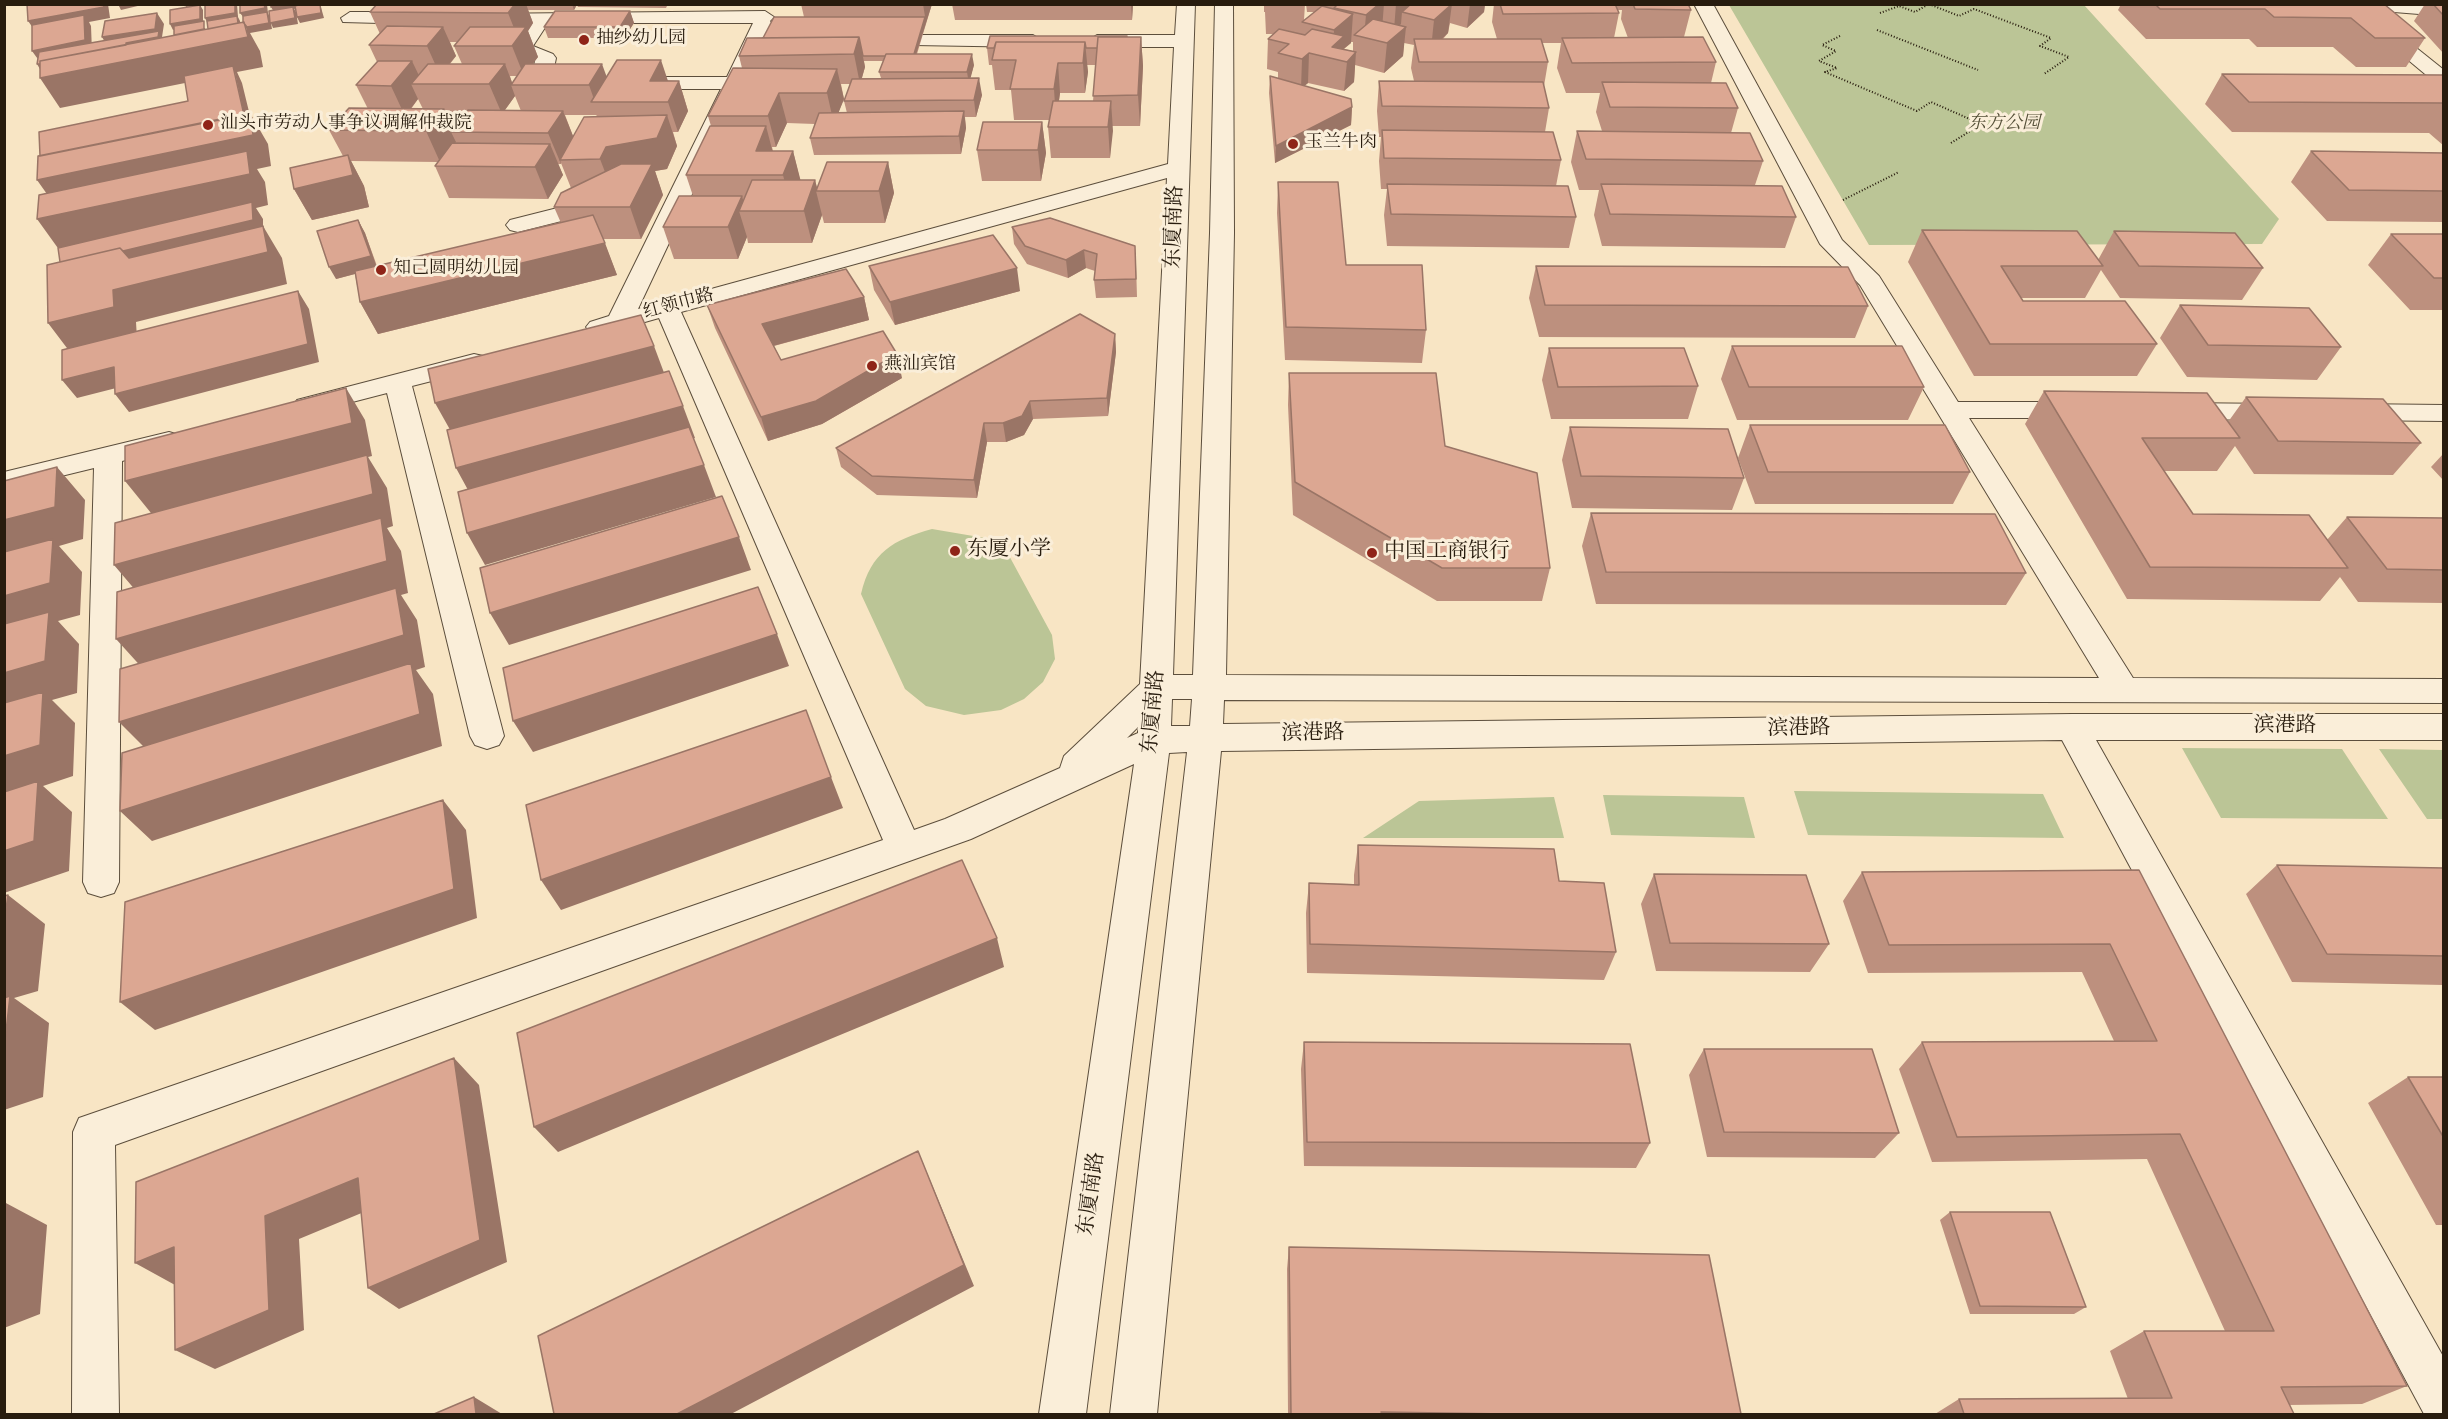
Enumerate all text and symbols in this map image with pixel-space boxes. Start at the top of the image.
place label: 抽纱幼儿园 [596,29,686,51]
marker: 抽纱幼儿园 [577,33,591,47]
place label: 汕头市劳动人事争议调解仲裁院 [220,114,472,136]
park label: 东方公园 [1968,114,2040,136]
marker: 汕头市劳动人事争议调解仲裁院 [201,118,215,132]
place label: 玉兰牛肉 [1305,133,1377,155]
marker: 玉兰牛肉 [1286,137,1300,151]
street label: 东厦南路 [1162,185,1190,269]
place label: 知己圆明幼儿园 [393,259,519,281]
marker: 知己圆明幼儿园 [374,263,388,277]
street label: 红领巾路 [641,285,717,325]
place label: 燕汕宾馆 [884,355,956,377]
marker: 燕汕宾馆 [865,359,879,373]
place label: 东厦小学 [967,538,1051,564]
place label: 中国工商银行 [1384,540,1510,566]
marker: 东厦小学 [948,544,962,558]
marker: 中国工商银行 [1365,546,1379,560]
street label: 东厦南路 [1139,669,1171,755]
street label: 滨港路 [2254,714,2316,740]
street label: 滨港路 [1767,717,1831,743]
street label: 滨港路 [1281,722,1345,748]
street label: 东厦南路 [1075,1151,1111,1237]

